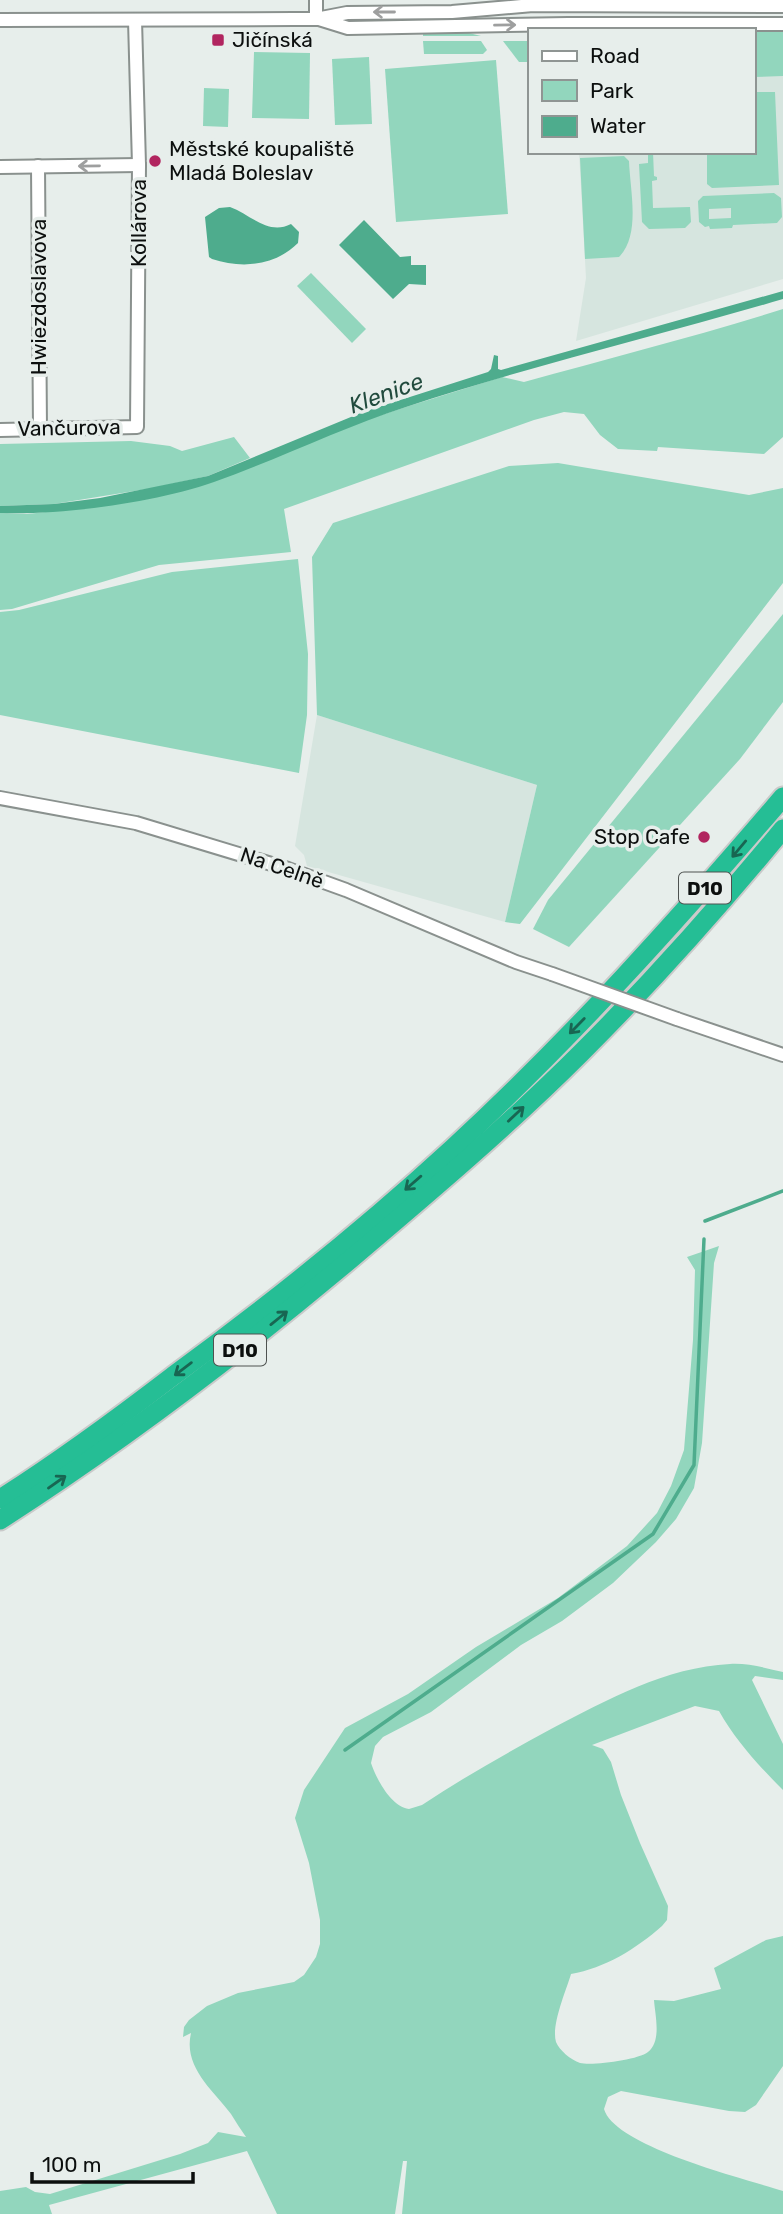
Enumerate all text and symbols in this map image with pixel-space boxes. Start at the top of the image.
one-way arrow [373,6,396,19]
one-way arrow [494,18,517,32]
place label: Jičínská [232,27,313,52]
legend [528,28,755,154]
marker: Jičínská [210,32,226,48]
text: Road [590,43,640,68]
text: Park [590,78,634,103]
text: Water [590,113,646,138]
place label: Městské koupaliště Mladá Boleslav [169,136,354,185]
marker: Městské koupaliště Mladá Boleslav [147,153,163,169]
one-way arrow [77,159,100,173]
street label: Kollárova [126,179,151,267]
street label: Hwiezdoslavova [26,219,51,375]
water label: Klenice [345,367,427,419]
street label: Vančurova [17,414,121,441]
place label: Stop Cafe [594,824,690,849]
marker: Stop Cafe [696,829,712,845]
one-way arrow [731,839,747,857]
street label: Na Celně [237,842,327,893]
road number: D10 [679,873,731,904]
one-way arrow [569,1017,586,1034]
one-way arrow [507,1106,524,1123]
one-way arrow [404,1175,422,1191]
one-way arrow [269,1310,287,1326]
road number: D10 [214,1334,266,1366]
one-way arrow [174,1362,193,1377]
one-way arrow [47,1475,66,1489]
scale bar [32,2140,192,2184]
text: 100 m [42,2152,101,2177]

